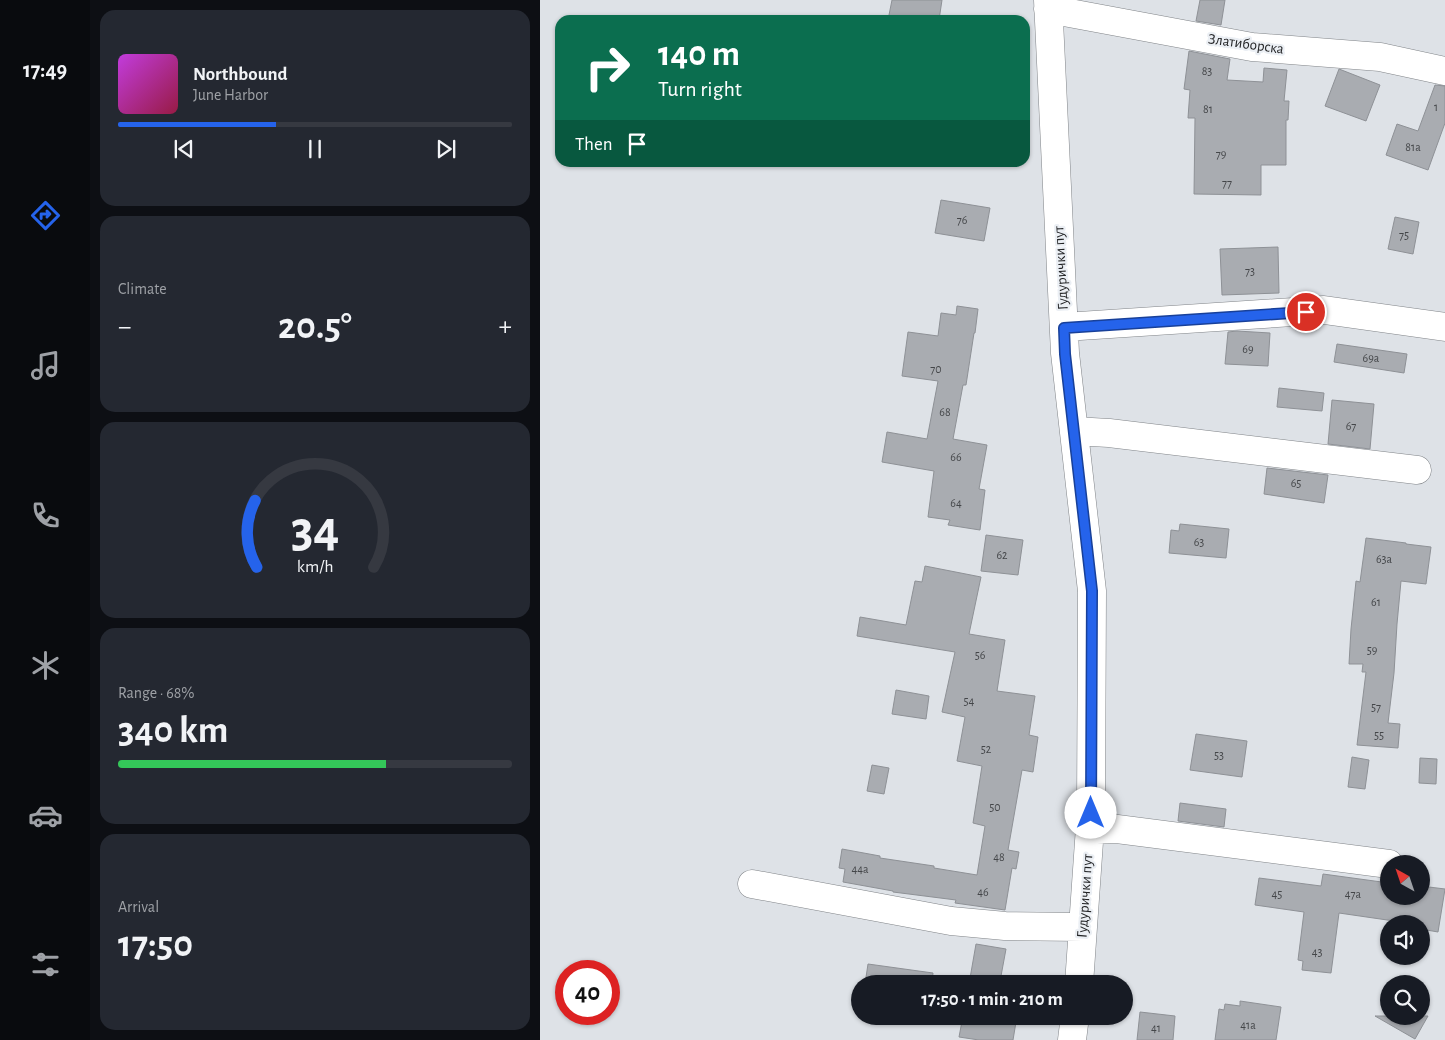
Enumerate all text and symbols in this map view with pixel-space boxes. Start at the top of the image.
street label: Златиборска [1207,31,1285,57]
icon: right [575,35,640,100]
text: 140 m [658,37,740,72]
text: 17:49 [23,59,67,81]
text: Northbound [193,65,288,84]
house number: 83 [1202,65,1212,77]
text: Turn right [658,78,742,100]
text: June Harbor [193,87,268,103]
house number: 1 [1434,101,1438,113]
house number: 81 [1203,103,1213,115]
icon: arrive [623,130,651,158]
icon: previous [170,135,198,163]
icon: pause [301,135,329,163]
icon: next [432,135,460,163]
text: Then [575,135,613,154]
house number: 81a [1405,141,1421,153]
house number: 79 [1216,148,1227,160]
house number: 77 [1222,177,1232,189]
icon: directions [28,198,63,233]
house number: 76 [957,214,968,226]
street label: Гудурички пут [1051,225,1071,310]
house number: 75 [1399,229,1409,241]
house number: 73 [1245,265,1255,277]
text: Climate [118,281,167,297]
pin [1285,291,1327,333]
icon: arrive [1292,298,1320,326]
text: 20.5° [278,308,352,346]
text: − [118,313,131,341]
text: + [499,313,512,341]
house number: 69 [1242,343,1254,355]
icon: music [28,348,63,383]
house number: 69a [1363,352,1380,364]
house number: 70 [930,363,942,375]
house number: 68 [939,406,951,418]
house number: 67 [1346,420,1356,432]
house number: 66 [950,451,962,463]
house number: 65 [1291,477,1301,489]
house number: 64 [950,497,962,509]
icon: phone [28,498,63,533]
text: 34 [291,504,339,556]
house number: 63 [1194,536,1204,548]
house number: 62 [996,549,1008,561]
house number: 63a [1376,553,1393,565]
text: km/h [297,558,333,576]
house number: 61 [1371,596,1381,608]
house number: 59 [1367,644,1378,656]
icon: climate [28,648,63,683]
house number: 56 [975,649,986,661]
text: Range · 68% [118,685,194,701]
house number: 54 [964,695,975,707]
house number: 57 [1371,701,1381,713]
text: 340 km [118,712,229,750]
house number: 55 [1374,729,1384,741]
house number: 52 [981,743,992,755]
house number: 53 [1214,749,1224,761]
position arrow [1064,786,1116,838]
icon: car [28,798,63,833]
house number: 50 [989,801,1001,813]
house number: 48 [993,851,1005,863]
street label: Гудурички пут [1075,853,1095,938]
north arrow [1380,855,1430,905]
map controls [1380,855,1430,1025]
house number: 44a [851,863,869,875]
house number: 46 [977,886,989,898]
house number: 45 [1272,888,1282,900]
house number: 47a [1345,888,1362,900]
text: Arrival [118,899,159,915]
button: sound [1380,915,1430,965]
text: 17:50 [118,926,193,964]
house number: 43 [1312,946,1322,958]
icon: filters [28,947,63,982]
speed limit sign: 40 [555,960,620,1025]
button: search [1380,975,1430,1025]
text: 17:50 · 1 min · 210 m [921,990,1063,1009]
house number: 41a [1240,1019,1256,1031]
house number: 41 [1151,1022,1161,1034]

